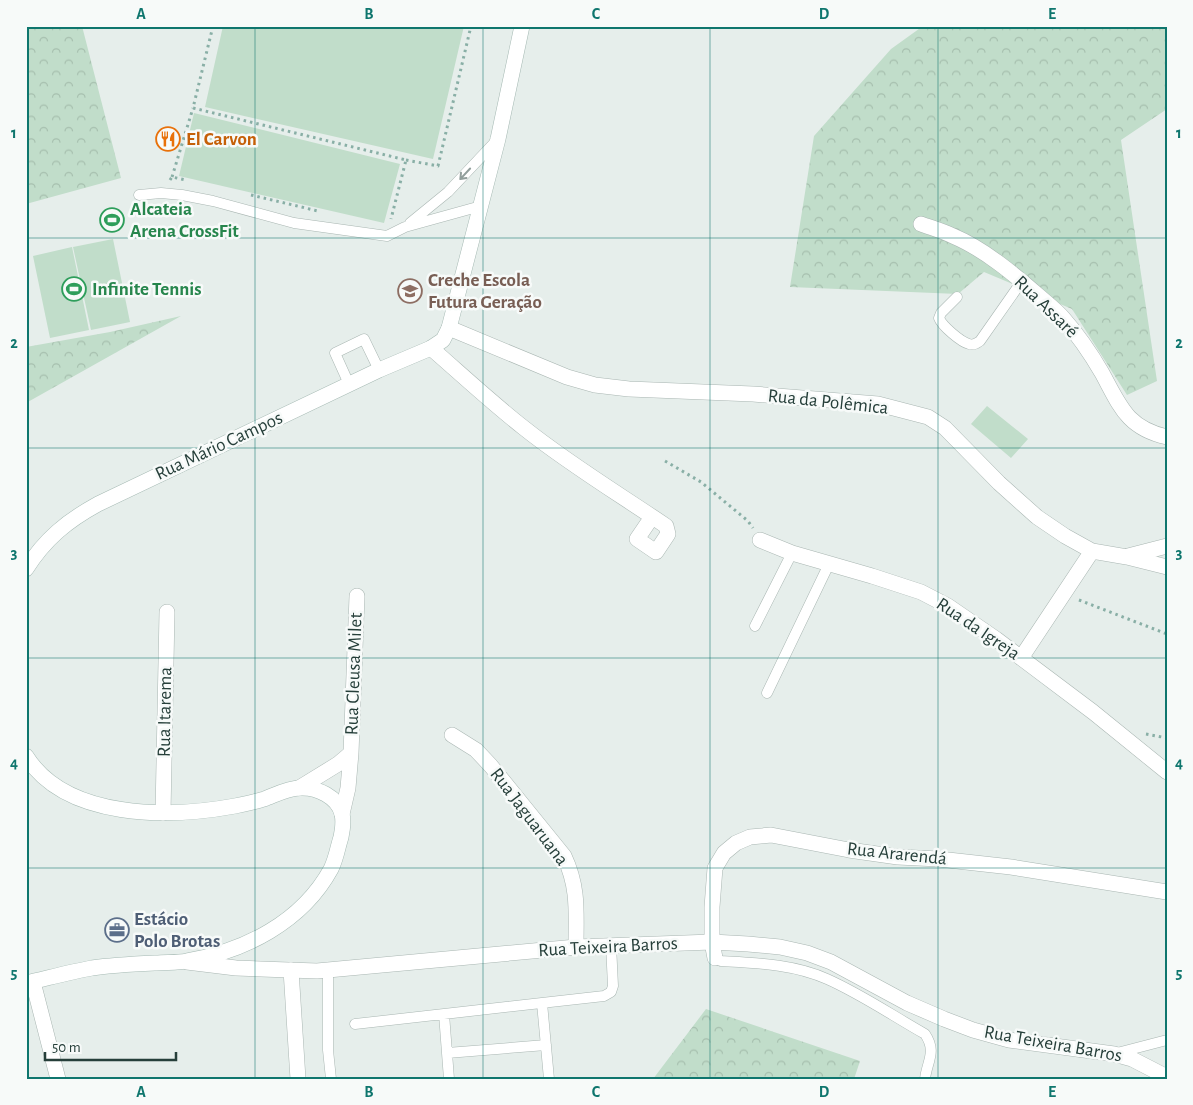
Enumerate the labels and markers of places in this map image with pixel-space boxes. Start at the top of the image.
restaurant icon: El Carvon [155,126,181,152]
place label: El Carvon [186,130,257,149]
place label: Alcateia Arena CrossFit [130,200,239,241]
sports icon: Alcateia Arena CrossFit [99,207,125,233]
place label: Creche Escola Futura Geração [428,271,542,312]
sports icon: Infinite Tennis [61,276,87,302]
school or university icon: Creche Escola Futura Geração [397,278,423,304]
place label: Infinite Tennis [92,280,201,299]
place label: Estácio Polo Brotas [134,910,220,951]
office icon: Estácio Polo Brotas [104,917,130,943]

